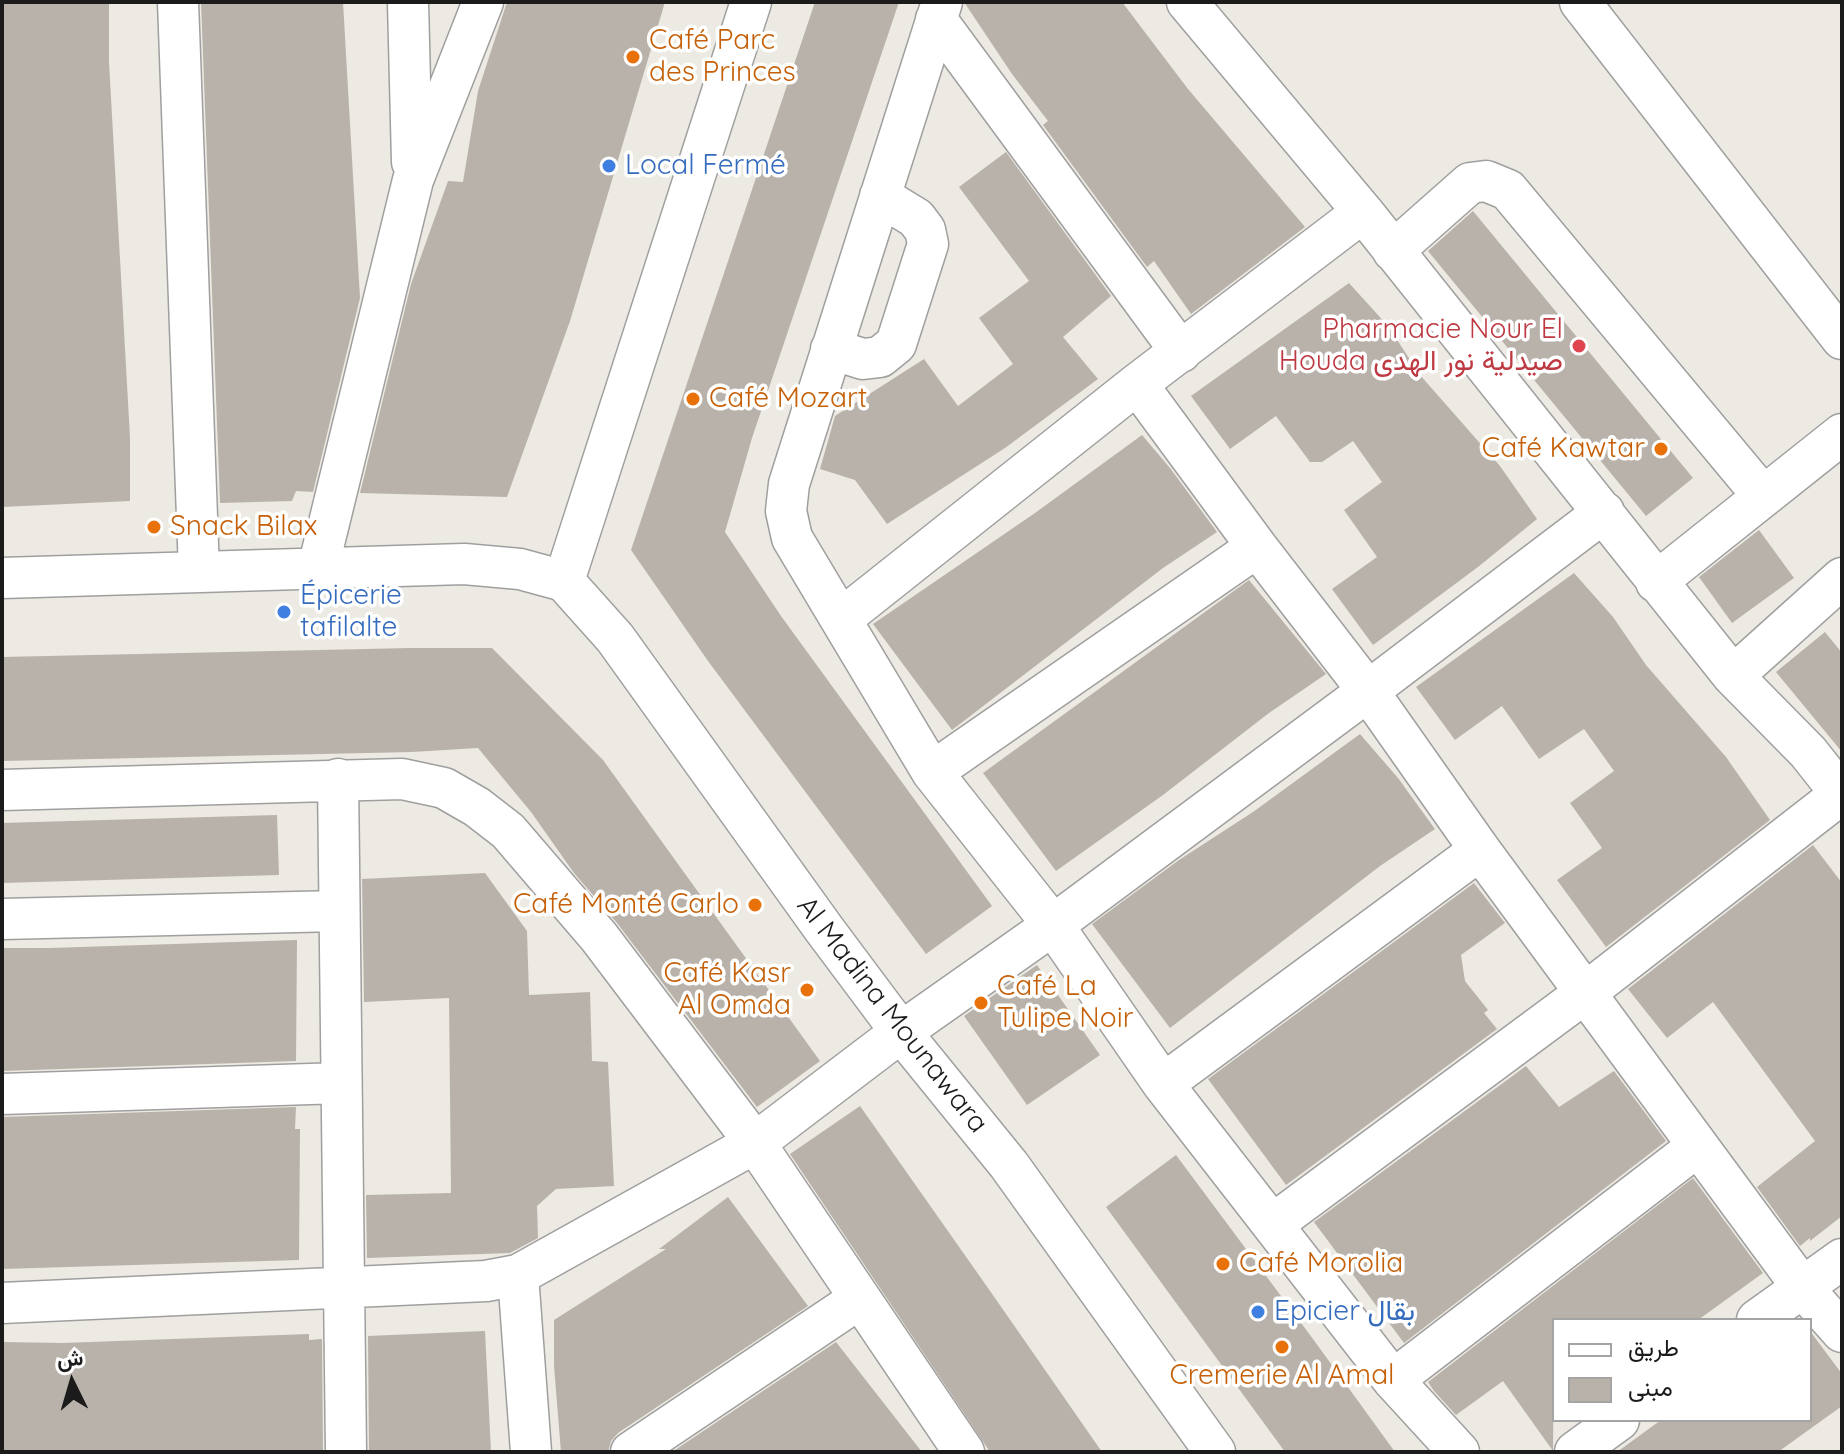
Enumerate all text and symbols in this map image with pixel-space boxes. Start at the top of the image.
place label: Café Parc des Princes [649,24,796,90]
marker: Café Parc des Princes [624,48,642,66]
place label: Local Fermé [625,149,786,183]
marker: Local Fermé [600,157,618,175]
place label: Pharmacie Nour El Houda صيدلية نور الهدى [1279,313,1563,379]
marker: Pharmacie Nour El Houda صيدلية نور الهدى [1570,337,1588,355]
place label: Café Mozart [709,382,867,416]
marker: Café Mozart [684,390,702,408]
place label: Café Kawtar [1482,432,1645,466]
marker: Café Kawtar [1652,440,1670,458]
place label: Snack Bilax [170,510,317,544]
marker: Snack Bilax [145,518,163,536]
place label: Épicerie tafilalte [300,579,402,645]
marker: Épicerie tafilalte [275,603,293,621]
place label: Café Monté Carlo [513,888,739,922]
street label: Al Madina Mounawara [789,890,995,1140]
marker: Café Monté Carlo [746,896,764,914]
place label: Café Kasr Al Omda [663,957,791,1023]
place label: Café La Tulipe Noir [997,970,1133,1036]
marker: Café Kasr Al Omda [798,981,816,999]
marker: Café La Tulipe Noir [972,994,990,1012]
place label: Café Morolia [1239,1247,1403,1281]
marker: Café Morolia [1214,1255,1232,1273]
place label: Epicier بقال [1274,1295,1415,1329]
marker: Epicier بقال [1249,1303,1267,1321]
legend [1552,1318,1812,1422]
text: طريق [1628,1332,1679,1362]
marker: Cremerie Al Amal [1273,1338,1291,1356]
north arrow [32,1342,112,1422]
text: ش [56,1343,84,1373]
place label: Cremerie Al Amal [1169,1359,1395,1393]
text: مبنى [1628,1372,1673,1402]

